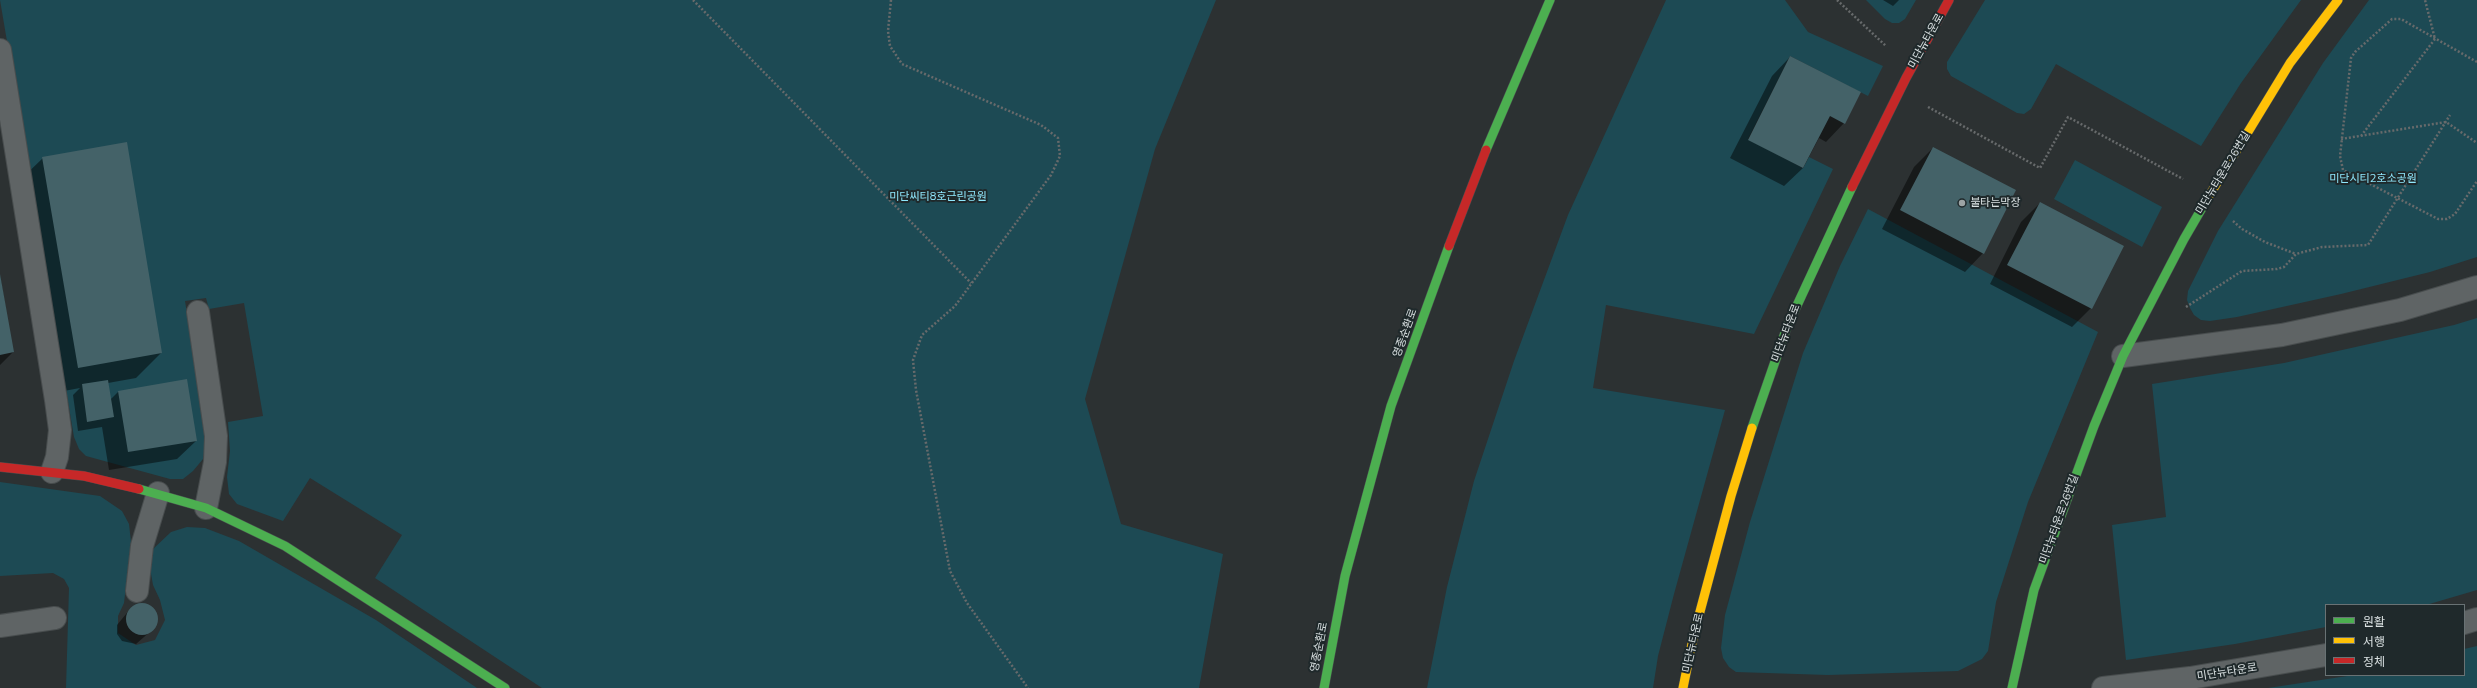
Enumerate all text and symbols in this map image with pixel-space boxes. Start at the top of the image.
street label: 미단뉴타운로 [1906,11,1946,71]
street label: 미단뉴타운로26번길 [2193,129,2253,217]
park label: 미단시티2호소공원 [2329,172,2417,186]
park label: 미단씨티8호근린공원 [889,190,987,204]
place label: 불타는막장 [1970,196,2021,210]
marker: 불타는막장 [1957,198,1967,208]
street label: 미단뉴타운로 [1769,302,1803,364]
street label: 영종순환로 [1390,307,1420,359]
street label: 미단뉴타운로26번길 [2037,473,2081,565]
legend [2325,604,2465,676]
street label: 미단뉴타운로 [1680,612,1706,674]
text: 원활 [2363,614,2385,629]
street label: 영종순환로 [1308,621,1330,673]
text: 서행 [2363,634,2385,649]
text: 정체 [2363,654,2385,669]
street label: 미단뉴타운로 [2196,661,2258,683]

